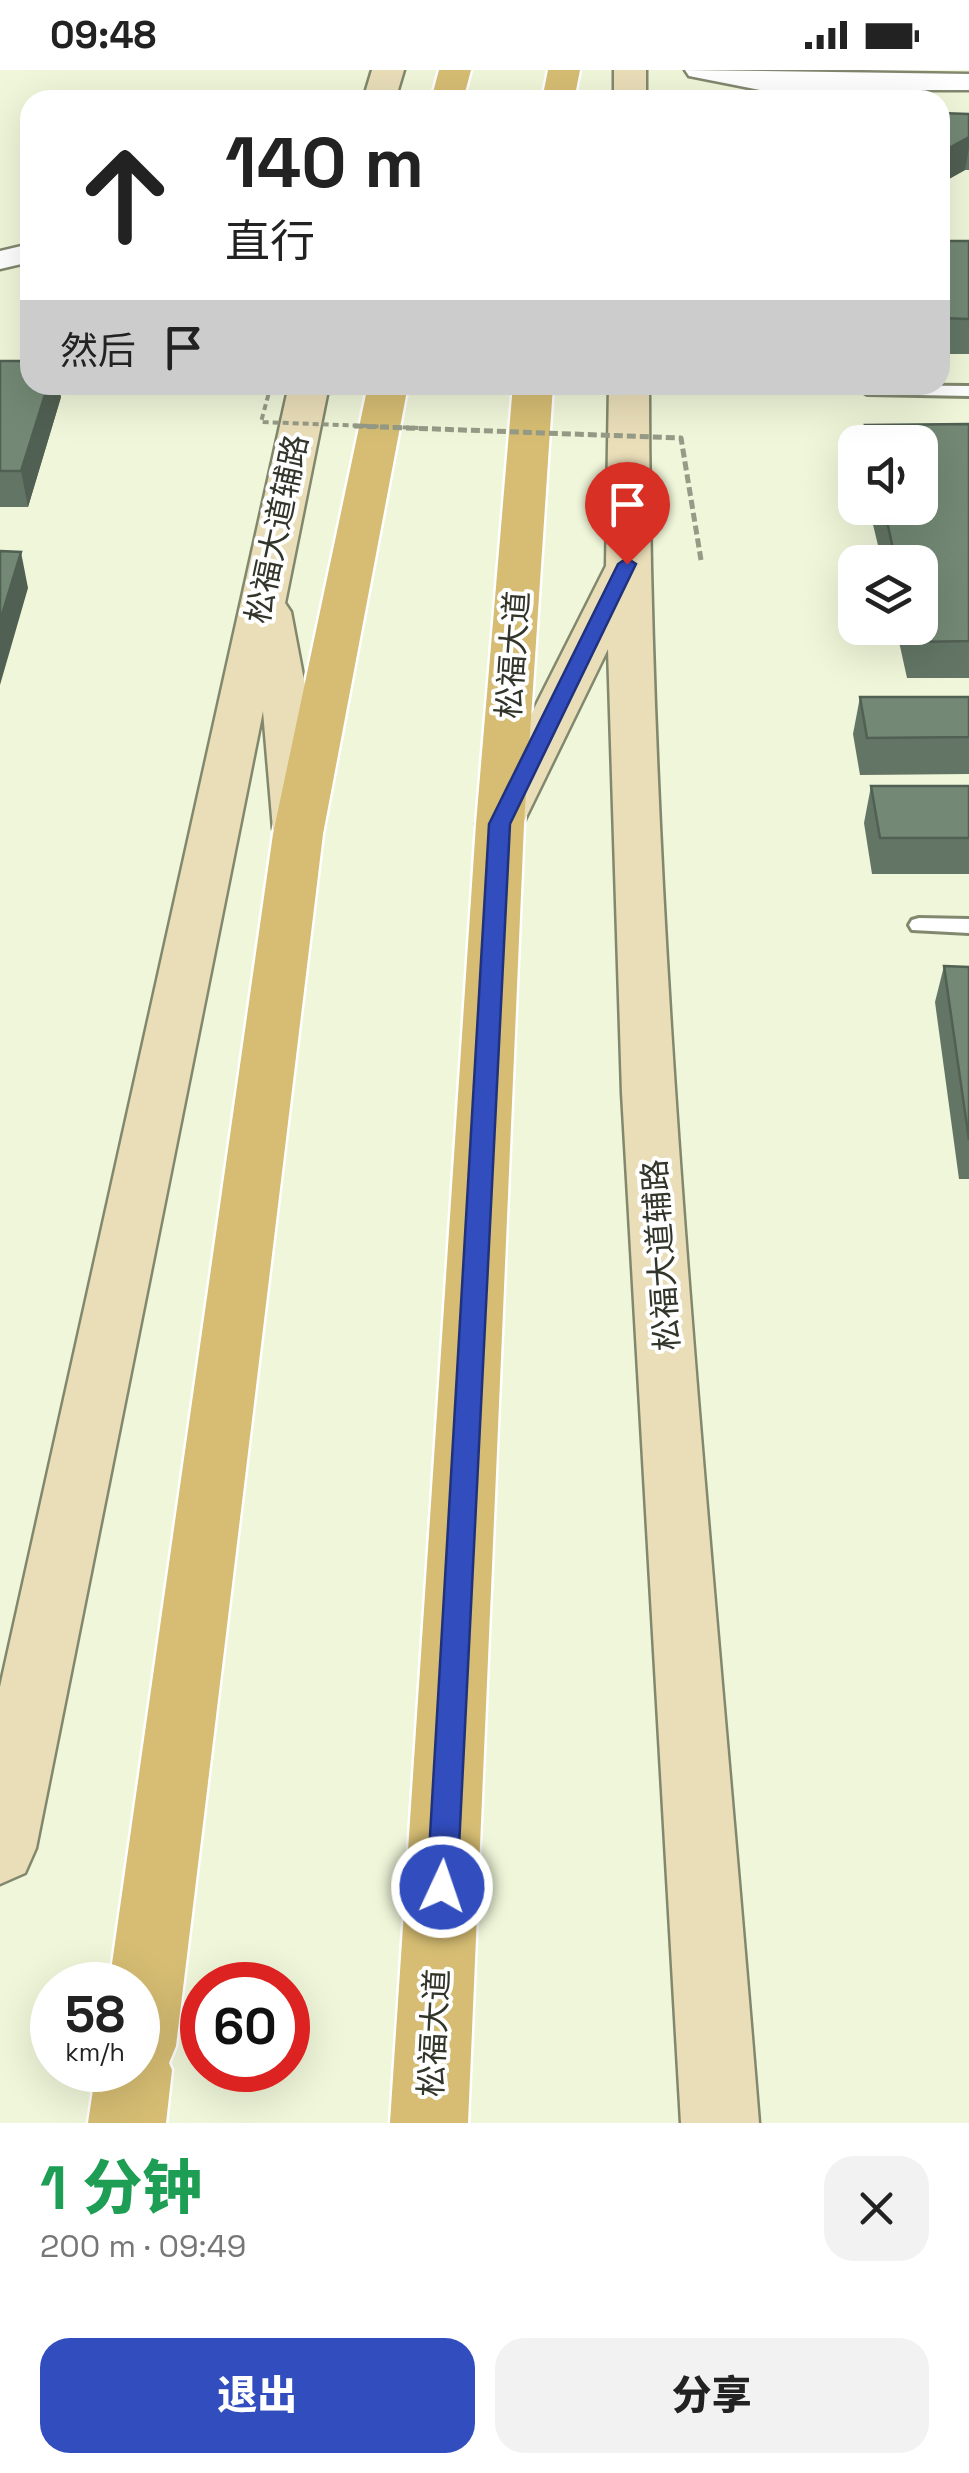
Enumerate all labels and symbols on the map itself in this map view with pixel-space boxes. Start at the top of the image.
street label: 松福大道辅路 [237,431,317,627]
pin [585,462,670,565]
street label: 松福大道 [489,590,537,720]
street label: 松福大道辅路 [634,1158,688,1352]
position arrow [390,1835,494,1939]
speed limit sign: 60 [180,1962,310,2092]
street label: 松福大道 [411,1968,457,2098]

